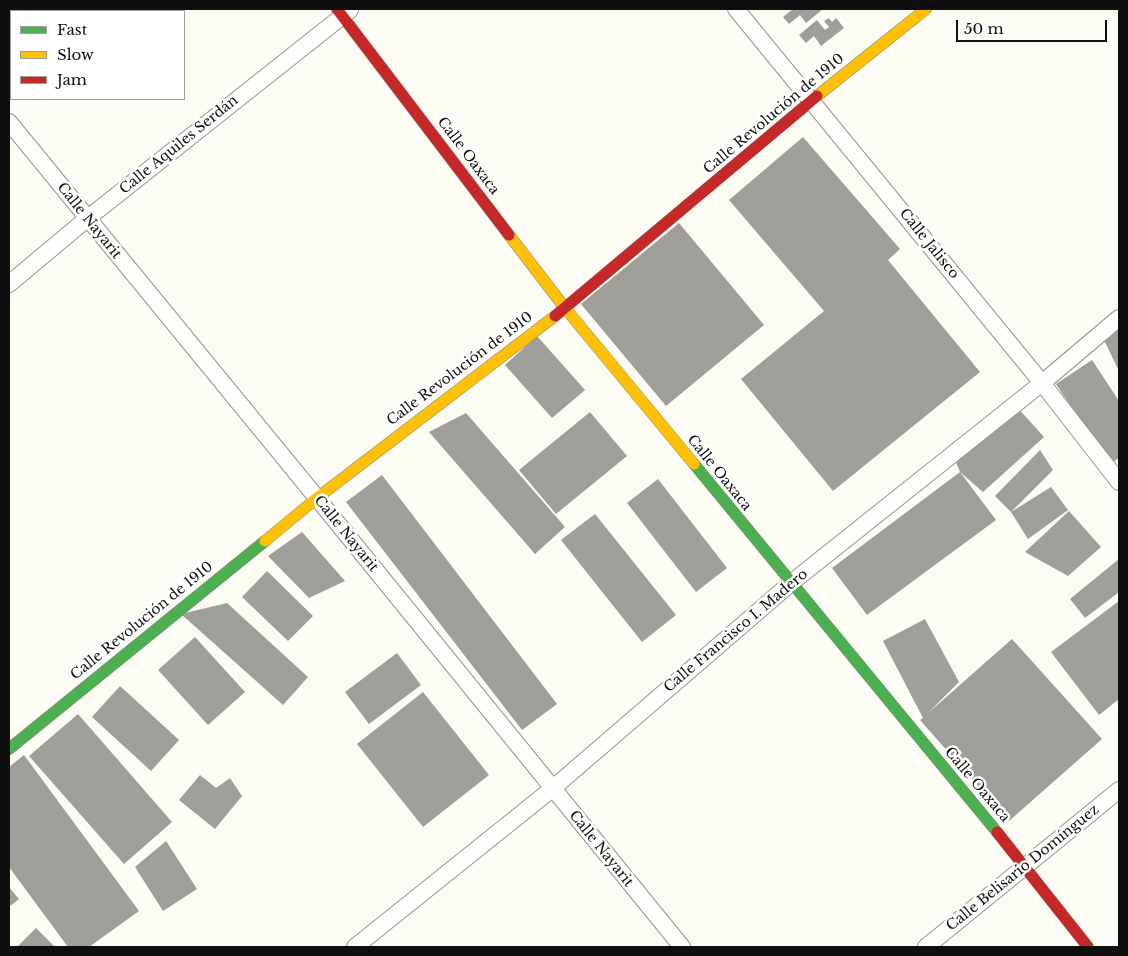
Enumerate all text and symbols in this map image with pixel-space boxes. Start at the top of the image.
legend [10,10,185,100]
scale bar [958,10,1109,42]
text: 50 m [964,19,1004,38]
text: Fast [57,20,87,39]
text: Slow [57,45,94,64]
street label: Calle Revolución de 1910 [700,50,848,178]
text: Jam [57,70,87,89]
street label: Calle Aquiles Serdán [116,92,242,198]
street label: Calle Oaxaca [433,114,503,198]
street label: Calle Nayarit [53,180,125,262]
street label: Calle Jalisco [896,206,962,282]
street label: Calle Revolución de 1910 [384,309,536,429]
street label: Calle Oaxaca [683,432,755,514]
street label: Calle Nayarit [310,493,382,575]
street label: Calle Revolución de 1910 [67,558,217,684]
street label: Calle Francisco I. Madero [661,566,811,696]
street label: Calle Oaxaca [941,744,1013,826]
street label: Calle Belisario Domínguez [943,801,1103,935]
street label: Calle Nayarit [565,808,637,890]

